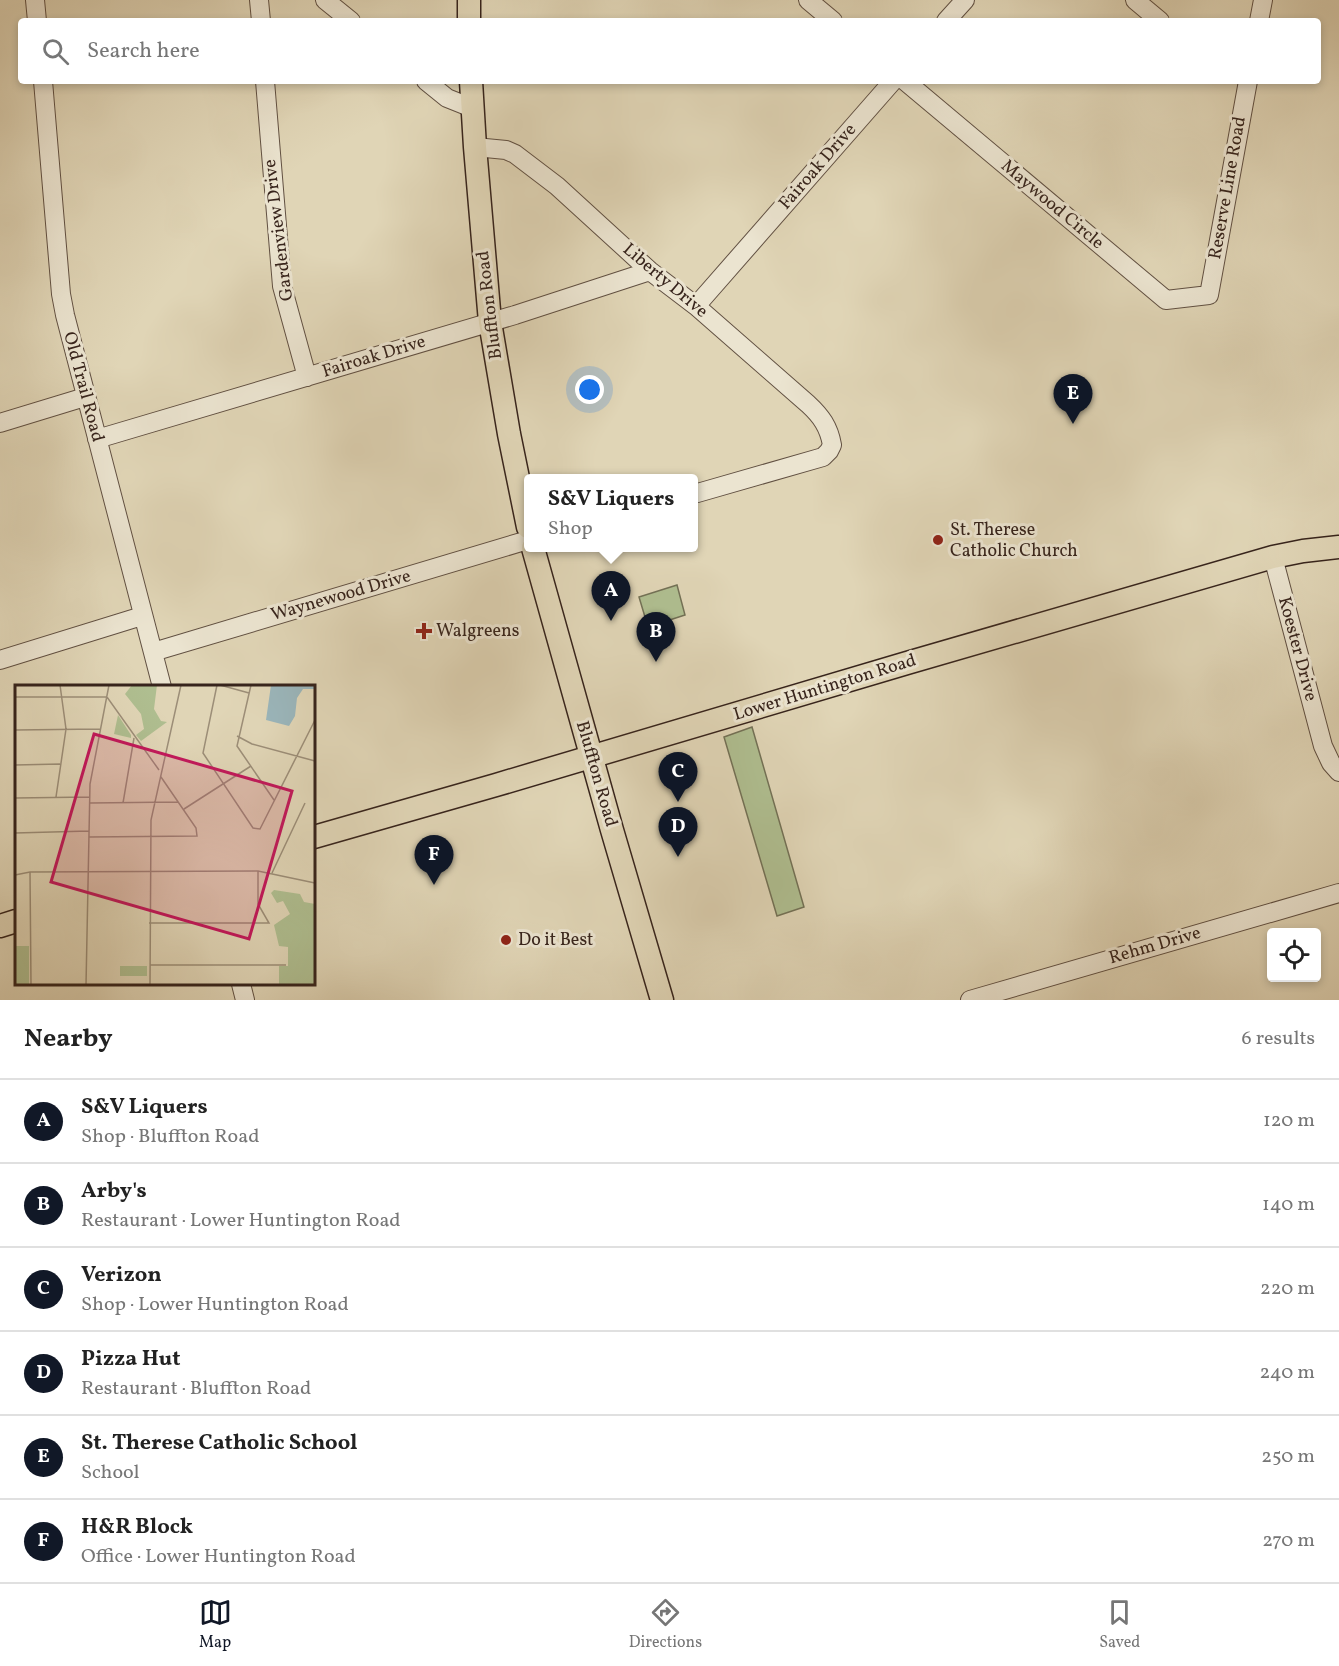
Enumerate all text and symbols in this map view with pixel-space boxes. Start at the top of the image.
search box [18,18,1321,84]
icon: search [39,35,72,68]
text: Search here [87,36,200,67]
street label: Reserve Line Road [1203,115,1253,261]
street label: Fairoak Drive [773,118,863,216]
street label: Maywood Circle [995,154,1109,256]
street label: Gardenview Drive [258,158,300,302]
street label: Liberty Drive [617,238,713,324]
street label: Bluffton Road [471,249,509,361]
street label: Old Trail Road [56,329,110,445]
street label: Fairoak Drive [319,329,429,385]
pin: E [1054,374,1092,424]
your location [575,375,604,404]
popup [524,474,698,552]
text: S&V Liquers [548,484,674,515]
text: Shop [548,515,593,543]
place label: St. Therese Catholic Church [950,518,1078,564]
marker: St. Therese Catholic Church [931,533,945,547]
street label: Waynewood Drive [268,564,414,628]
pin: A [592,572,630,621]
street label: Koester Drive [1271,594,1323,704]
pin: B [636,612,676,662]
place label: Walgreens [436,619,519,644]
marker: Walgreens [417,624,431,638]
street label: Lower Huntington Road [731,648,919,728]
inset map [15,685,315,985]
street label: Bluffton Road [569,718,623,830]
pin: C [658,752,698,802]
pin: D [658,808,698,857]
pin: F [414,836,454,885]
street label: Rehm Drive [1106,921,1204,971]
place label: Do it Best [518,928,593,953]
map controls [1267,928,1321,982]
button: locate [1267,928,1321,982]
marker: Do it Best [499,933,513,947]
text: Nearby [24,1021,113,1057]
text: 6 results [1242,1025,1315,1053]
text: S&V Liquers [81,1092,208,1123]
text: A [36,1107,51,1135]
text: 120 m [1263,1107,1315,1135]
text: Shop · Bluffton Road [81,1123,260,1151]
text: Arby's [81,1176,147,1207]
text: B [37,1191,50,1219]
text: 140 m [1262,1191,1315,1219]
text: Restaurant · Lower Huntington Road [81,1207,401,1235]
text: Verizon [81,1260,162,1291]
text: C [37,1275,50,1303]
text: 220 m [1260,1275,1315,1303]
text: Shop · Lower Huntington Road [81,1291,349,1319]
text: Pizza Hut [81,1344,181,1375]
text: D [36,1359,51,1387]
text: 240 m [1260,1359,1315,1387]
text: Restaurant · Bluffton Road [81,1375,311,1403]
text: St. Therese Catholic School [81,1428,358,1459]
text: E [37,1443,50,1471]
text: 250 m [1261,1443,1315,1471]
text: School [81,1459,139,1487]
text: H&R Block [81,1512,193,1543]
text: F [38,1527,49,1555]
text: 270 m [1262,1527,1315,1555]
text: Office · Lower Huntington Road [81,1543,356,1571]
tab: Map [199,1596,232,1654]
tab: Directions [629,1596,702,1654]
tab: Saved [1099,1596,1140,1654]

